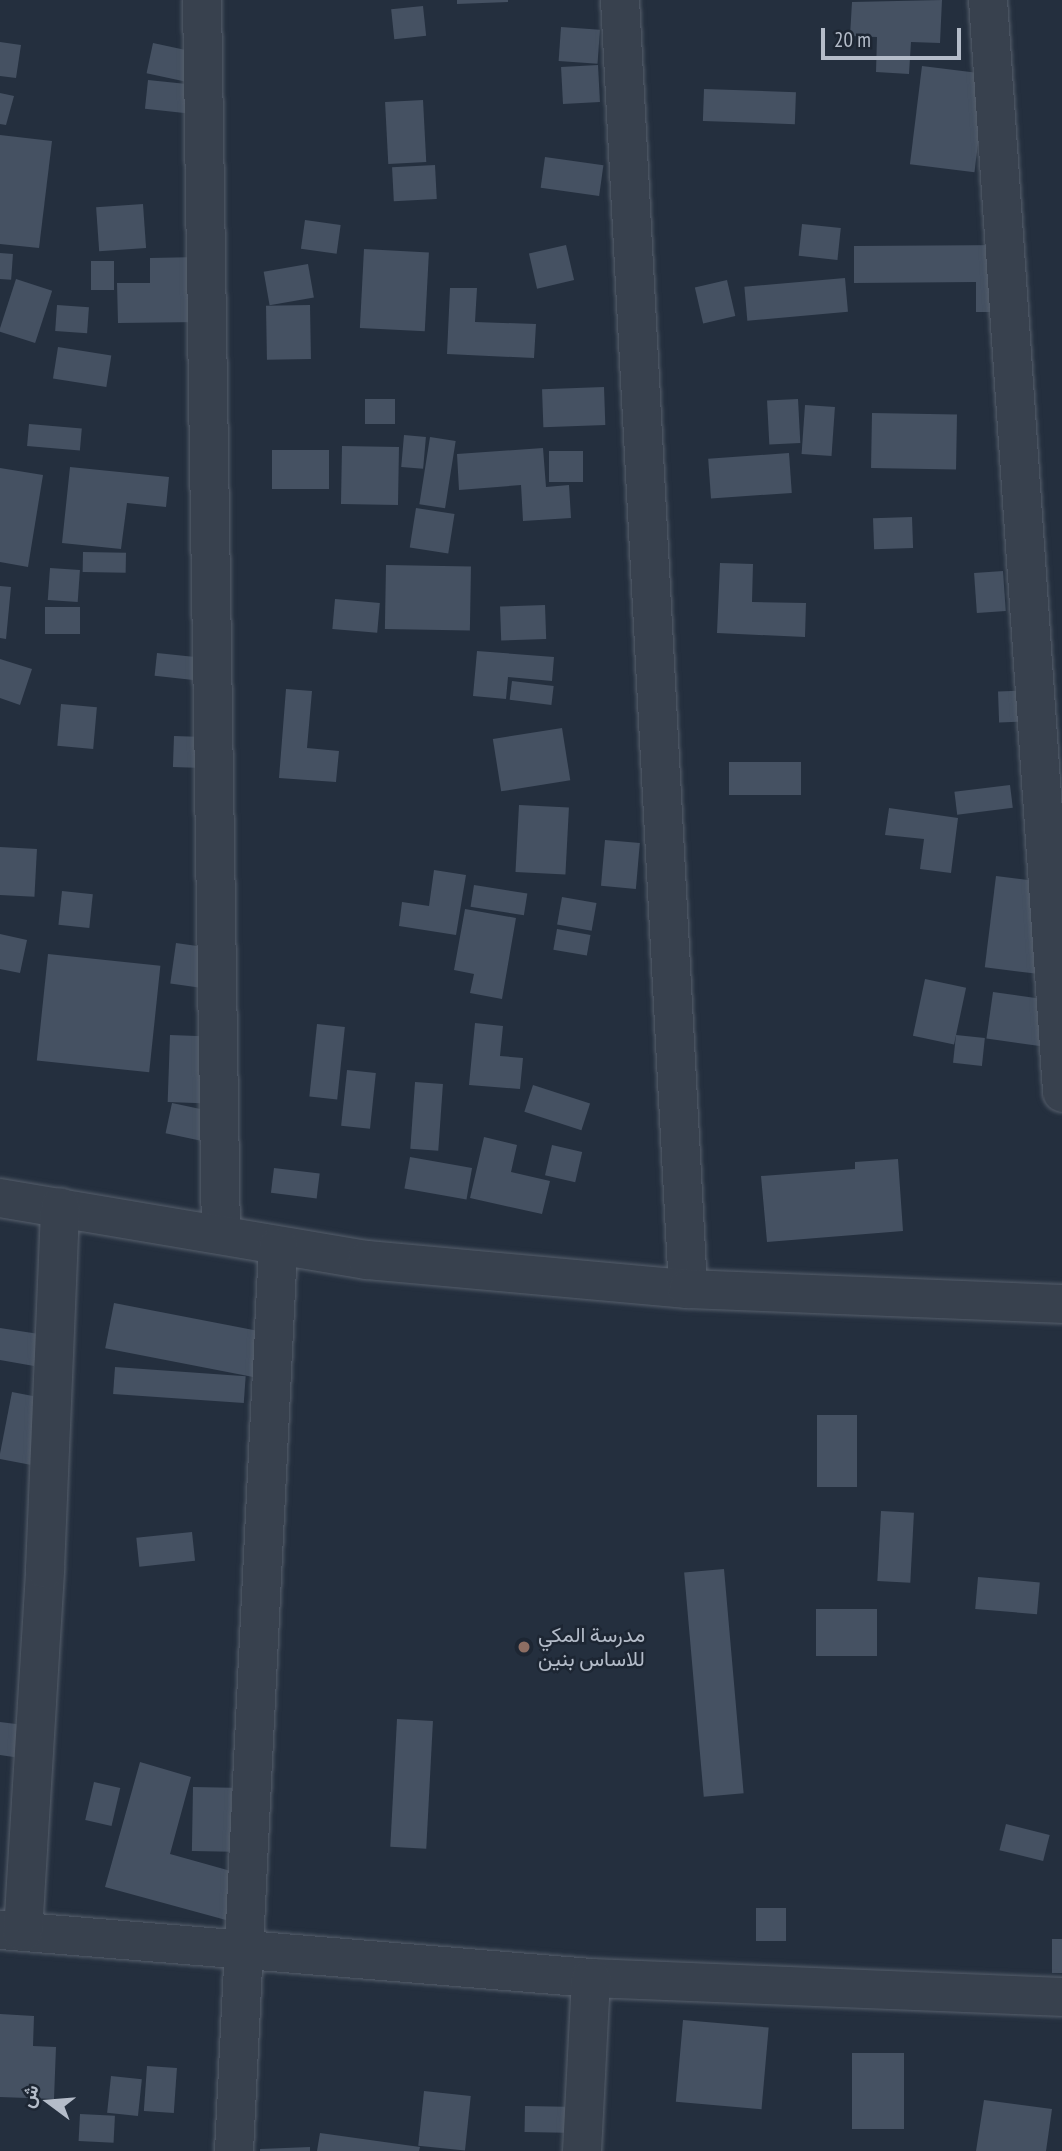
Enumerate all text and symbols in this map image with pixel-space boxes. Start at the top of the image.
scale bar [824,14,964,58]
text: 20 m [834,26,871,53]
place label: مدرسة المكي للاساس بنين [538,1622,645,1672]
marker: مدرسة المكي للاساس بنين [516,1639,532,1655]
north arrow [14,2067,84,2137]
text: ش [14,2082,43,2110]

